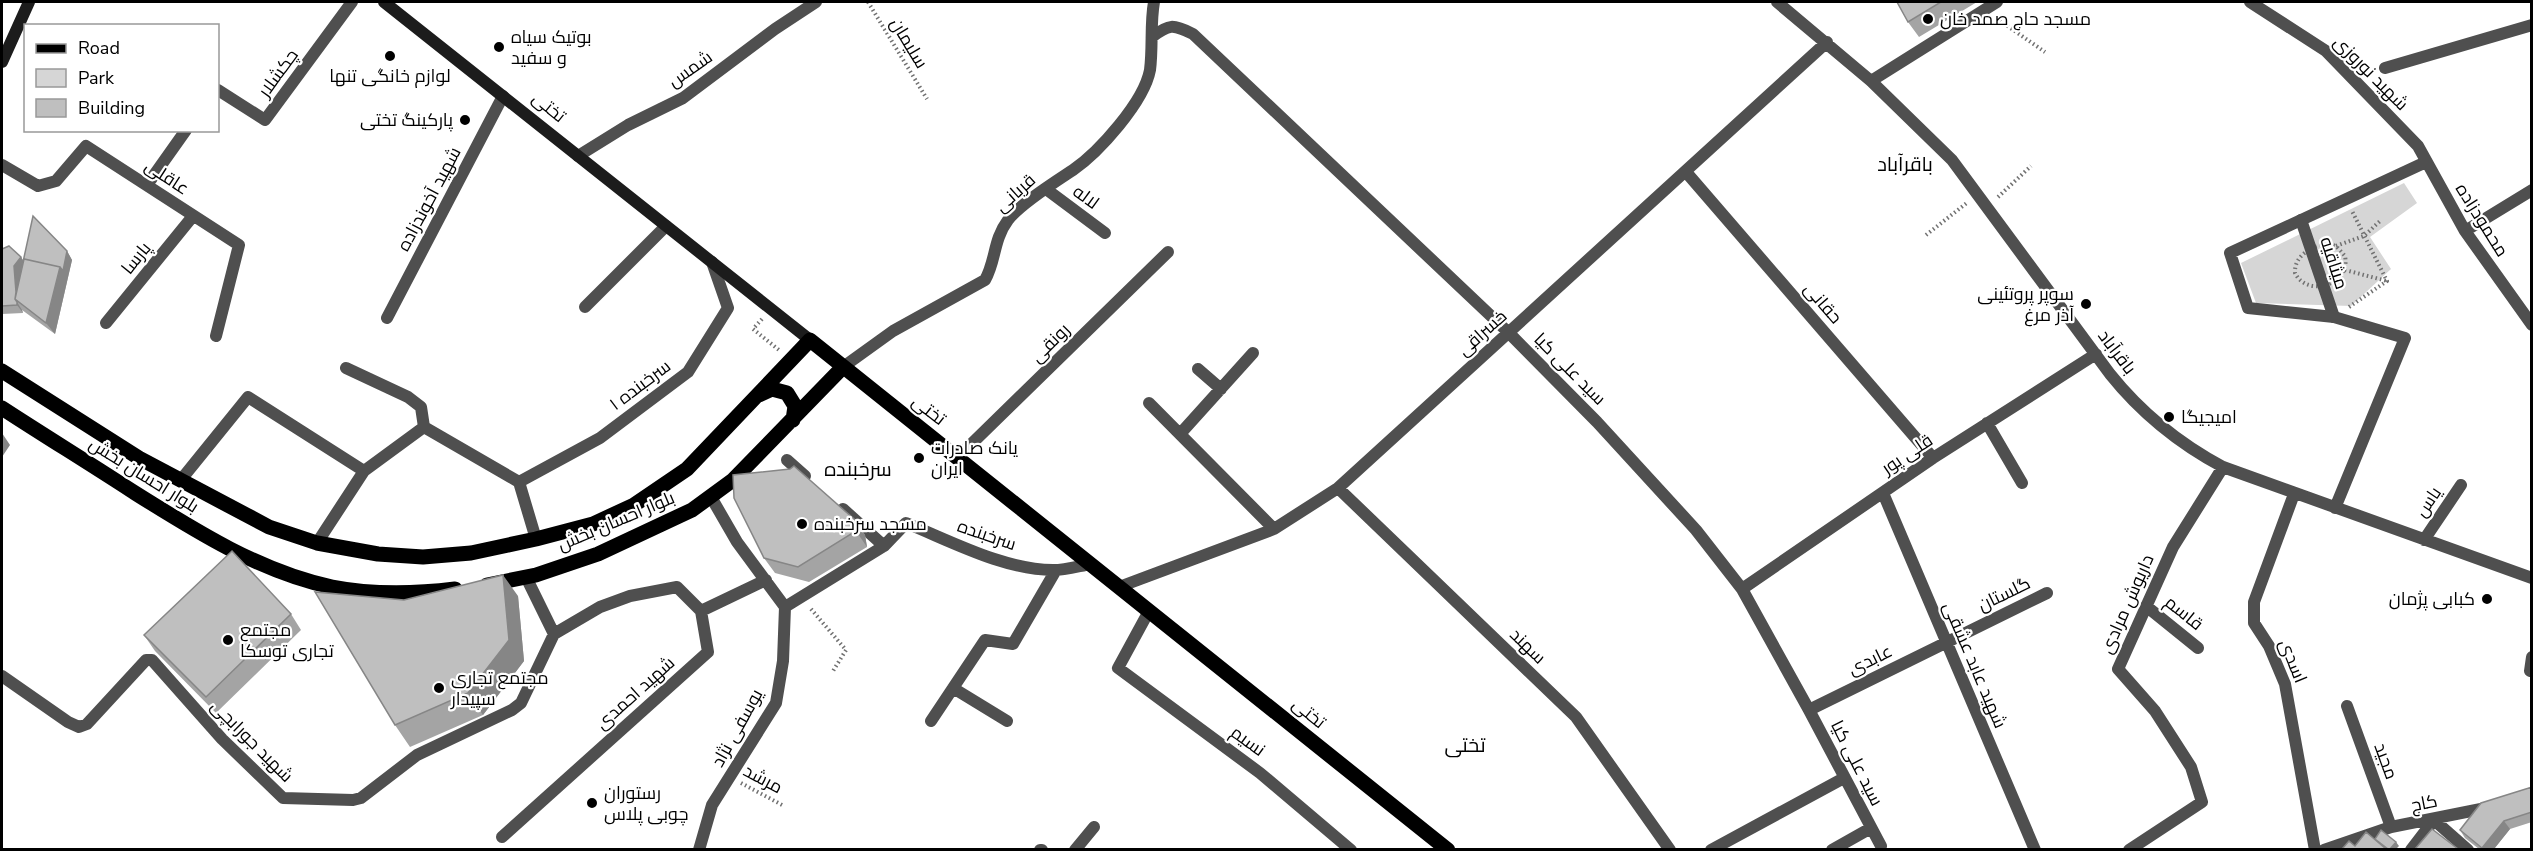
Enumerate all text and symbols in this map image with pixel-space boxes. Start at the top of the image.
place label: مسجد حاج صمد خان [1940,7,2091,31]
marker: مسجد حاج صمد خان [1921,12,1935,26]
street label: سلیمان [885,13,933,73]
legend [24,24,219,132]
place label: بوتیک سیاه و سفید [511,25,592,70]
street label: شهید نوروزی [2328,30,2414,116]
text: Road [78,36,120,60]
marker: بوتیک سیاه و سفید [492,40,506,54]
street label: چکشلار [252,44,304,103]
street label: شمس [663,45,717,93]
marker: لوازم خانگی تنها [383,49,397,63]
place label: لوازم خانگی تنها [329,64,451,88]
text: Park [78,66,115,90]
street label: تختی [527,86,571,128]
text: Building [78,96,145,120]
place label: پارکینگ تختی [360,108,453,132]
marker: پارکینگ تختی [458,113,472,127]
street label: شهید آخوندزاده [391,143,467,255]
district label: باقرآباد [1877,151,1933,178]
street label: عاقلی [140,154,194,200]
street label: قربانی [989,168,1041,218]
street label: لاله [1068,179,1104,215]
street label: محمودزاده [2450,179,2514,261]
street label: میثاقیه [2314,234,2354,292]
street label: پارسا [116,237,156,279]
street label: حقانی [1798,277,1848,329]
place label: سوپر پروتئینی آذر مرغ [1977,282,2074,327]
marker: سوپر پروتئینی آذر مرغ [2079,297,2093,311]
street label: خسراقی [1452,304,1512,362]
street label: رونقی [1025,318,1075,368]
street label: باقرآباد [2092,325,2142,379]
street label: سید علی کیا [1529,328,1611,410]
street label: سرخبنده ۱ [604,354,676,416]
street label: تختی [907,389,951,431]
place label: امیجیگا [2181,405,2237,429]
marker: امیجیگا [2162,410,2176,424]
street label: قلی پور [1876,428,1937,480]
street label: بلوار احسان بخش [85,432,203,518]
place label: یانک صادرات ایران [931,436,1018,481]
marker: یانک صادرات ایران [912,451,926,465]
district label: سرخبنده [824,456,892,483]
street label: یاس [2409,482,2447,522]
street label: بلوار احسان بخش [554,485,678,557]
place label: مسجد سرخبنده [814,512,927,536]
street label: سرخبنده [954,514,1020,556]
marker: مسجد سرخبنده [795,517,809,531]
street label: داریوش مرادی [2094,550,2160,658]
street label: گلستان [1974,571,2034,617]
place label: کبابی پژمان [2389,587,2475,611]
street label: قاسم [2160,590,2208,636]
marker: کبابی پژمان [2480,592,2494,606]
street label: شهید عابد عشقی [1938,598,2012,732]
place label: مجتمع تجاری توسکا [240,618,334,663]
street label: سهند [1505,623,1551,669]
marker: مجتمع تجاری توسکا [221,633,235,647]
street label: اسدی [2273,635,2313,687]
street label: عابدی [1844,639,1896,681]
street label: شهید احمدی [590,651,680,735]
place label: مجتمع تجاری سپیدار [450,666,549,711]
marker: مجتمع تجاری سپیدار [432,681,446,695]
street label: یوسفی نژاد [706,684,768,771]
street label: تختی [1287,692,1331,734]
street label: شهید جورابچی [205,694,299,788]
street label: سید علی کیا [1825,716,1889,810]
street label: نسیم [1226,720,1270,762]
district label: تختی [1445,732,1486,759]
street label: مجید [2368,739,2404,783]
street label: مرشد [739,759,787,799]
place label: رستوران چوبی پلاس [604,781,688,826]
street label: کاج [2408,789,2440,817]
marker: رستوران چوبی پلاس [585,796,599,810]

